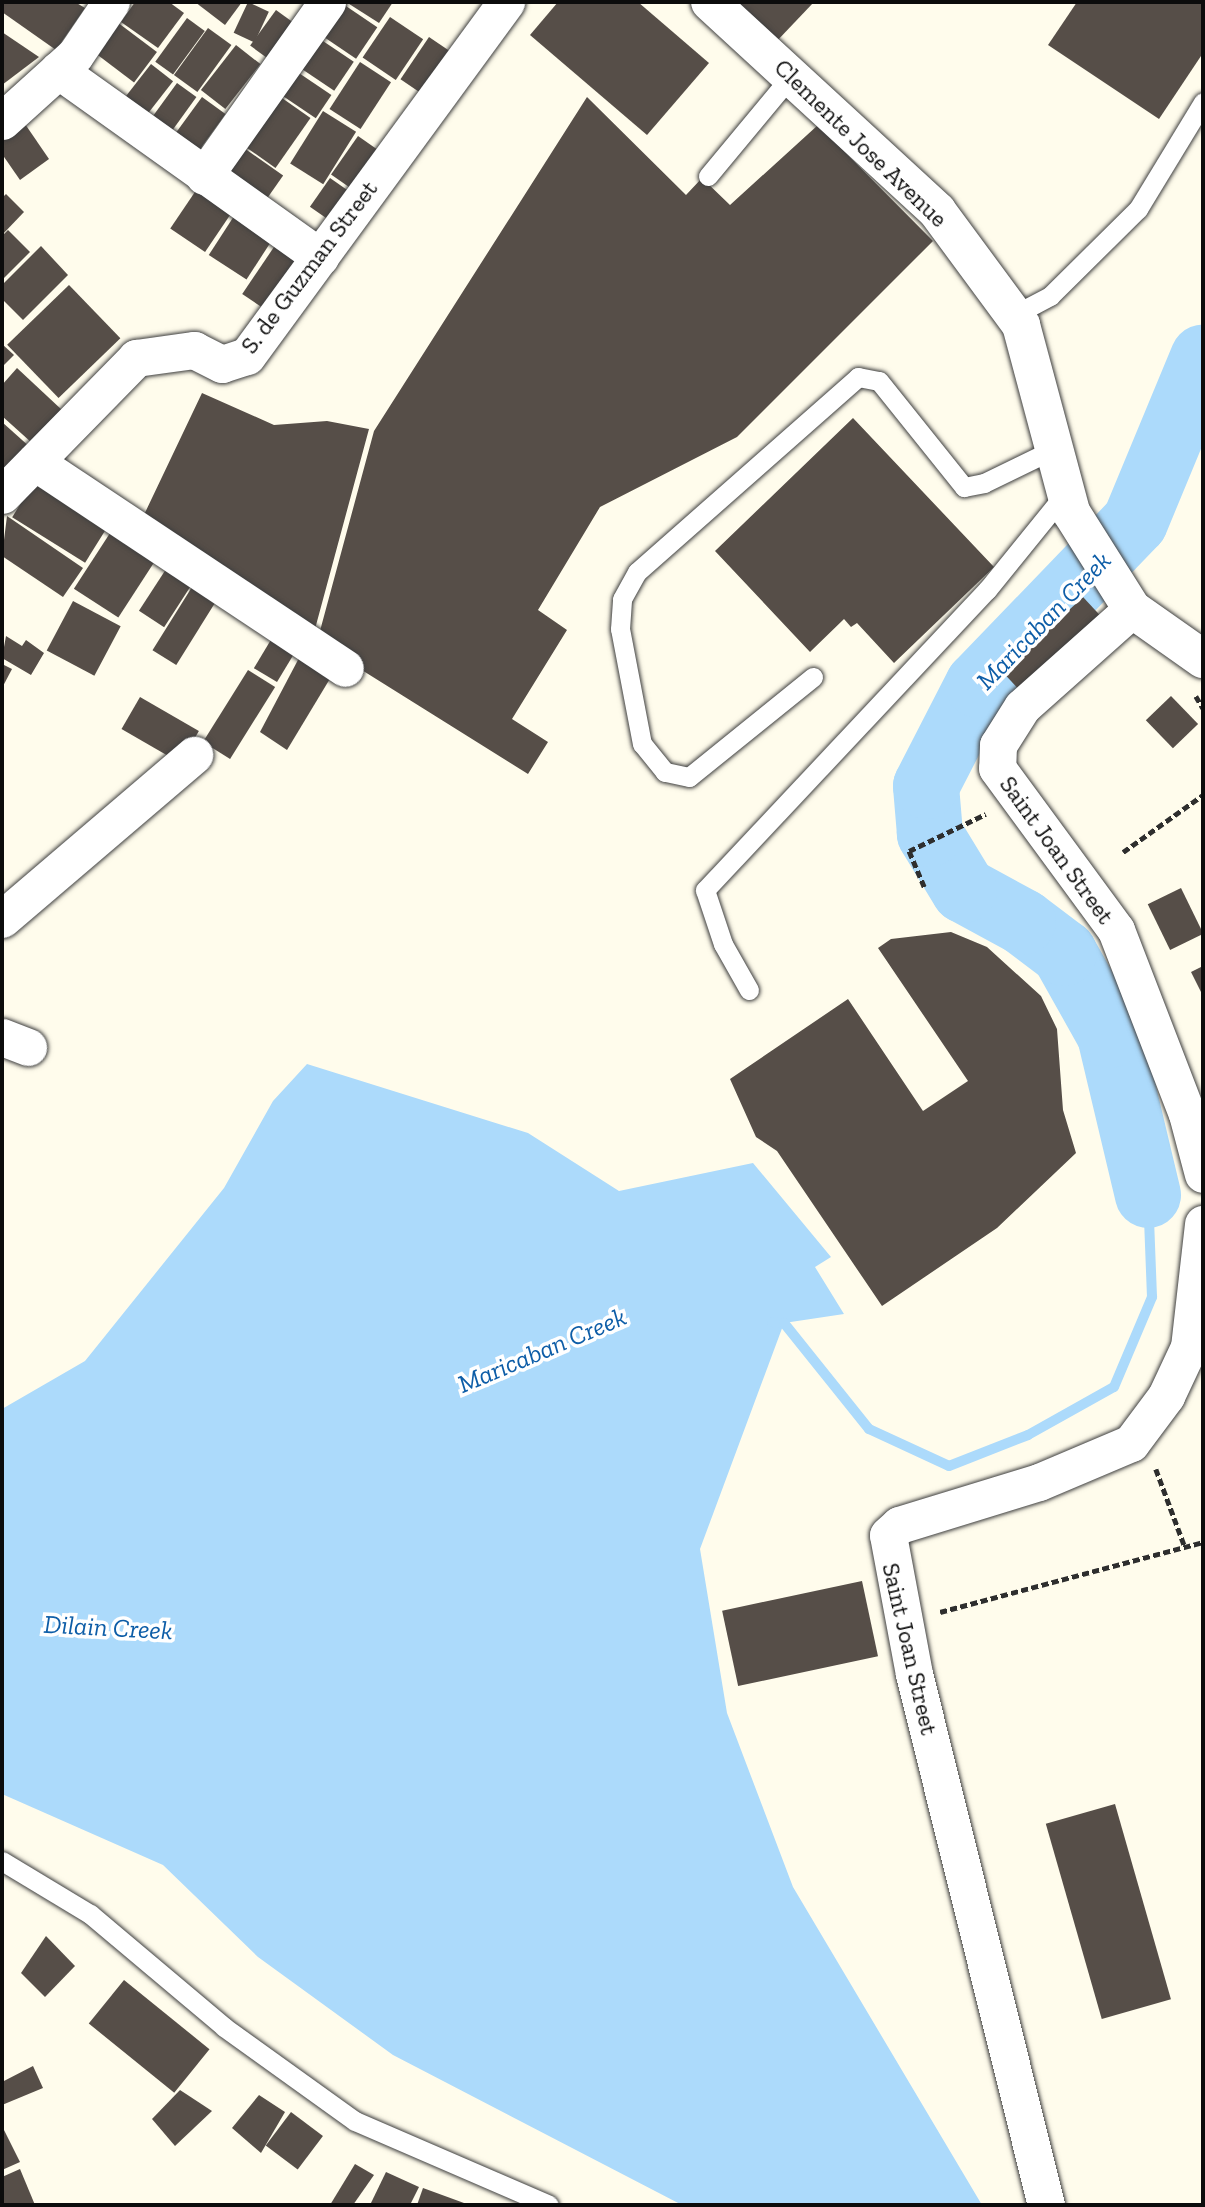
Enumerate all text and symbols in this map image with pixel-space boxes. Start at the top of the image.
street label: Clemente Jose Avenue [768,53,954,233]
street label: S. de Guzman Street [235,175,383,359]
water label: Maricaban Creek [970,545,1118,697]
street label: Saint Joan Street [994,770,1120,930]
water label: Maricaban Creek [453,1301,631,1401]
street label: Saint Joan Street [876,1560,944,1738]
water label: Dilain Creek [43,1609,173,1647]

